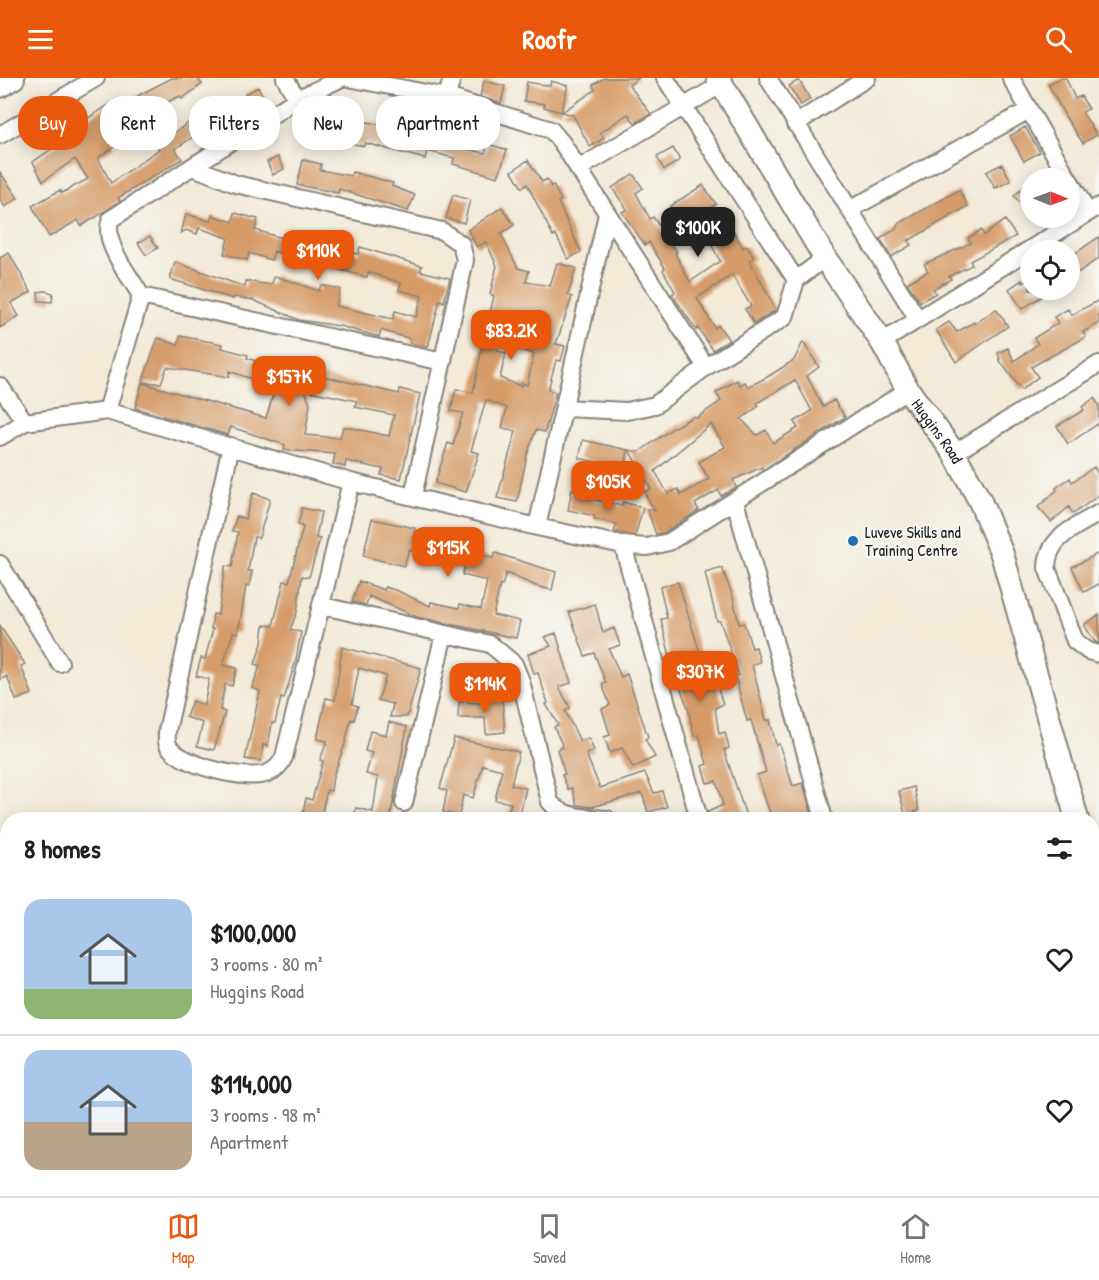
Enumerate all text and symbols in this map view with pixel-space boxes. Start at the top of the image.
text: Roofr [522,21,577,57]
icon: menu [24,23,57,56]
icon: search [1042,23,1075,56]
chip: Buy [18,96,88,150]
chip: Rent [100,96,177,150]
chip: Filters [189,96,280,150]
chip: New [292,96,364,150]
chip: Apartment [376,96,500,150]
north arrow [1020,168,1080,228]
map controls [1020,168,1080,300]
pin: $100K [656,207,740,258]
text: $100K [675,213,721,240]
pin: $110K [276,230,360,281]
text: $110K [296,236,340,263]
button: locate [1020,240,1080,300]
pin: $83.2K [462,310,560,361]
text: $83.2K [485,316,537,343]
pin: $157K [247,356,331,407]
text: $157K [266,362,312,389]
street label: Huggins Road [907,394,968,467]
pin: $105K [566,461,650,512]
text: $105K [585,467,631,494]
place label: Luveve Skills and Training Centre [865,521,961,561]
pin: $115K [406,527,490,578]
text: $115K [426,533,470,560]
marker: Luveve Skills and Training Centre [846,534,860,548]
pin: $307K [658,651,742,702]
text: $307K [676,657,724,684]
pin: $114K [443,663,527,714]
text: $114K [464,669,506,696]
text: 8 homes [24,831,101,866]
icon: filters [1043,832,1076,865]
text: $100,000 [210,915,296,950]
icon: home [72,923,144,995]
icon: heart [1043,943,1076,976]
text: 3 rooms · 80 m² [210,950,322,977]
text: Huggins Road [210,977,304,1004]
text: $114,000 [210,1066,292,1101]
icon: home [72,1074,144,1146]
icon: heart [1043,1094,1076,1127]
text: 3 rooms · 98 m² [210,1101,321,1128]
text: Apartment [210,1128,288,1155]
tab: Map [167,1210,200,1268]
tab: Saved [533,1210,566,1268]
tab: Home [899,1210,932,1268]

